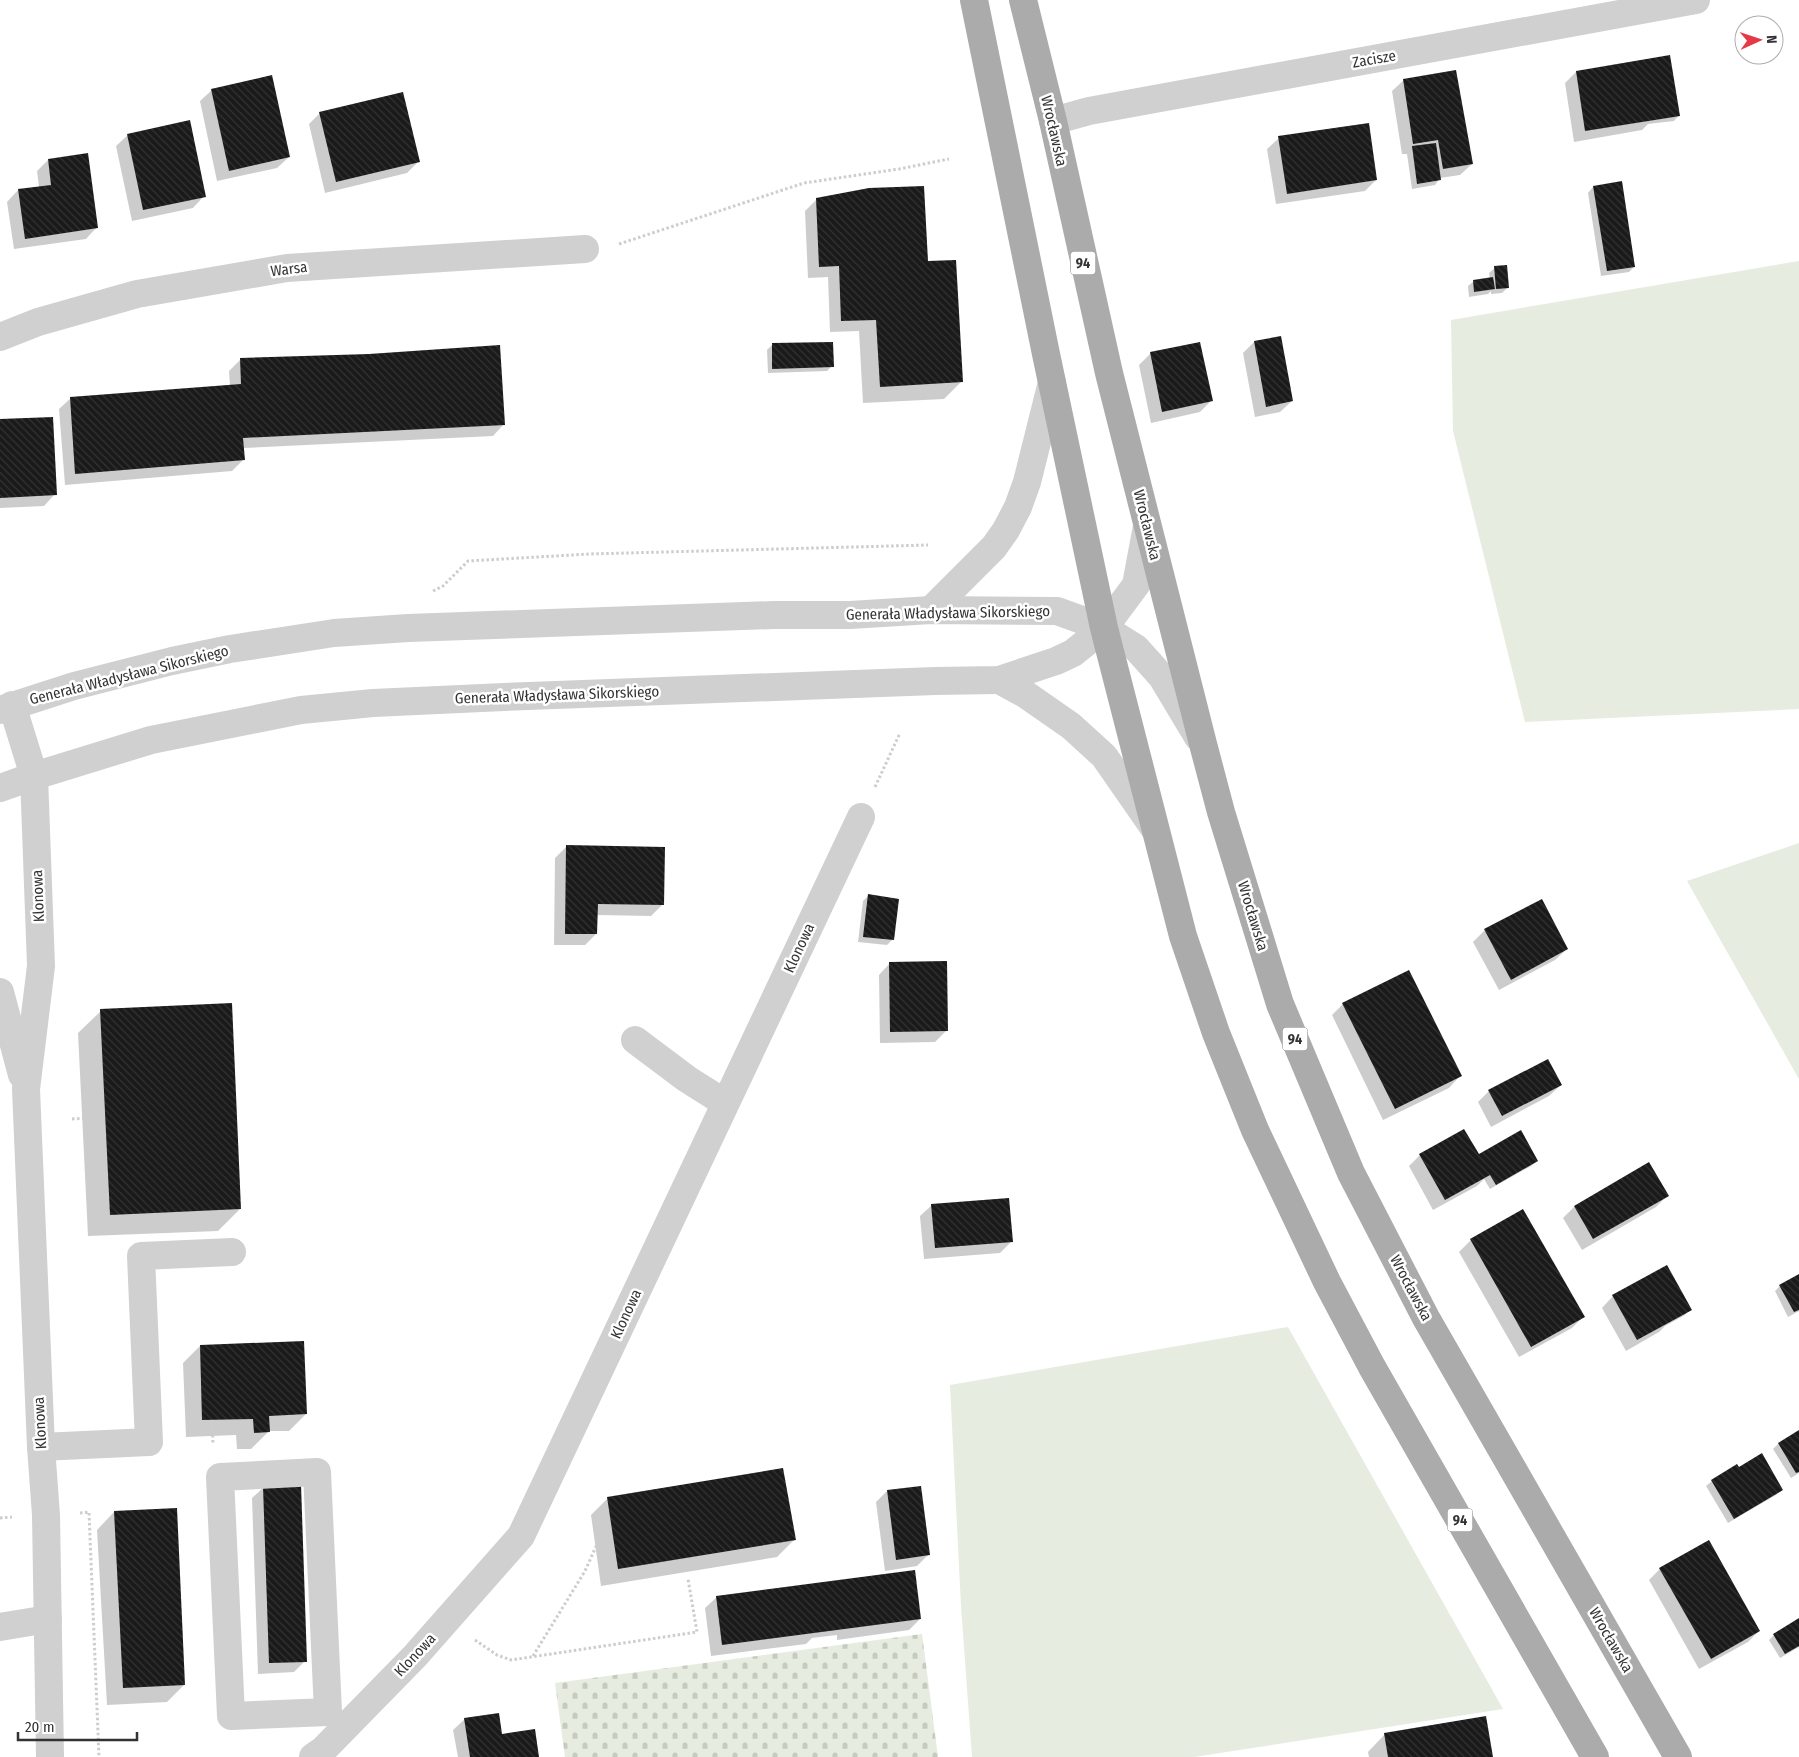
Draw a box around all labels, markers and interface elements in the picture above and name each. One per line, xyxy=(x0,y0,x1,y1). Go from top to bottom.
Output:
north arrow xyxy=(1734,15,1784,65)
text: N xyxy=(1763,35,1780,44)
street label: Zacisze xyxy=(1351,46,1397,72)
street label: Wrocławska xyxy=(1037,94,1071,168)
road number: 94 xyxy=(1070,252,1096,274)
street label: Warsa xyxy=(270,258,308,280)
street label: Wrocławska xyxy=(1130,488,1164,562)
street label: Generała Władysława Sikorskiego xyxy=(846,602,1050,624)
street label: Generała Władysława Sikorskiego xyxy=(28,642,230,708)
street label: Generała Władysława Sikorskiego xyxy=(455,682,660,708)
street label: Klonowa xyxy=(28,869,48,923)
street label: Wrocławska xyxy=(1234,879,1272,953)
street label: Klonowa xyxy=(780,920,818,976)
road number: 94 xyxy=(1282,1028,1308,1050)
street label: Wrocławska xyxy=(1386,1252,1436,1324)
street label: Klonowa xyxy=(607,1286,645,1342)
street label: Klonowa xyxy=(30,1396,50,1450)
road number: 94 xyxy=(1448,1508,1472,1532)
street label: Wrocławska xyxy=(1585,1604,1637,1676)
street label: Klonowa xyxy=(391,1630,439,1680)
scale bar xyxy=(18,1710,136,1742)
text: 20 m xyxy=(25,1718,55,1736)

